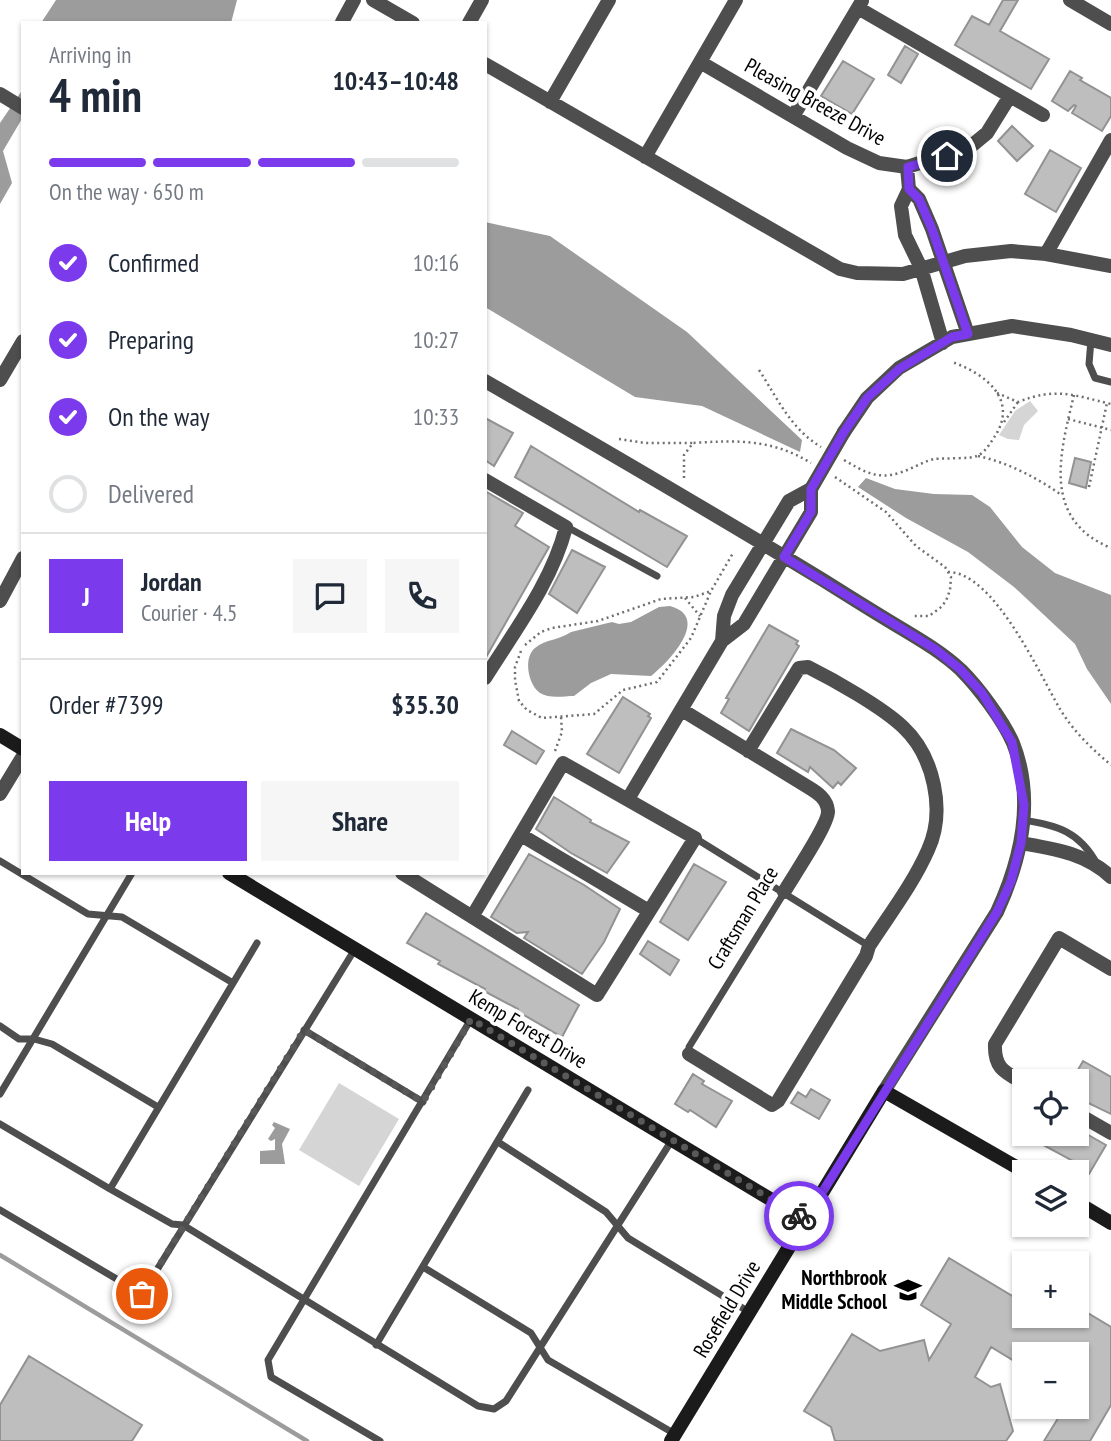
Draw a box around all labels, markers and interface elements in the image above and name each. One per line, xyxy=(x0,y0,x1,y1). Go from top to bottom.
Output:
text: Arriving in xyxy=(49,40,131,69)
street label: Pleasing Breeze Drive xyxy=(740,52,890,151)
text: 10:43–10:48 xyxy=(332,64,459,97)
text: 4 min xyxy=(49,65,142,125)
pin xyxy=(917,126,977,186)
icon: home xyxy=(928,137,966,175)
text: On the way · 650 m xyxy=(49,177,204,206)
icon: check xyxy=(49,244,87,282)
text: Confirmed xyxy=(108,246,199,279)
text: 10:16 xyxy=(413,248,459,277)
icon: check xyxy=(49,321,87,359)
text: Preparing xyxy=(108,323,194,356)
text: 10:27 xyxy=(413,325,459,354)
icon: check xyxy=(49,398,87,436)
text: On the way xyxy=(108,400,210,433)
text: 10:33 xyxy=(413,402,459,431)
text: Delivered xyxy=(108,477,194,510)
button: chat xyxy=(293,559,367,633)
button: phone xyxy=(385,559,459,633)
text: Jordan xyxy=(141,565,202,598)
text: J xyxy=(82,580,90,613)
text: Courier · 4.5 xyxy=(141,598,237,627)
text: Order #7399 xyxy=(49,688,164,721)
text: $35.30 xyxy=(391,688,459,721)
button: Help xyxy=(49,781,247,861)
button: Share xyxy=(261,781,459,861)
street label: Craftsman Place xyxy=(701,861,784,974)
street label: Kemp Forest Drive xyxy=(464,983,592,1074)
map controls xyxy=(1012,1069,1089,1419)
button: locate xyxy=(1012,1069,1089,1146)
button: layers xyxy=(1012,1160,1089,1237)
courier xyxy=(764,1181,834,1251)
icon: bike xyxy=(780,1197,818,1235)
button: + xyxy=(1012,1251,1089,1328)
street label: Rosefield Drive xyxy=(687,1255,766,1362)
pin xyxy=(112,1264,172,1324)
place label: Northbrook Middle School xyxy=(781,1264,888,1315)
icon: bag xyxy=(123,1275,161,1313)
school or university icon: Northbrook Middle School xyxy=(893,1275,923,1305)
button: − xyxy=(1012,1342,1089,1419)

